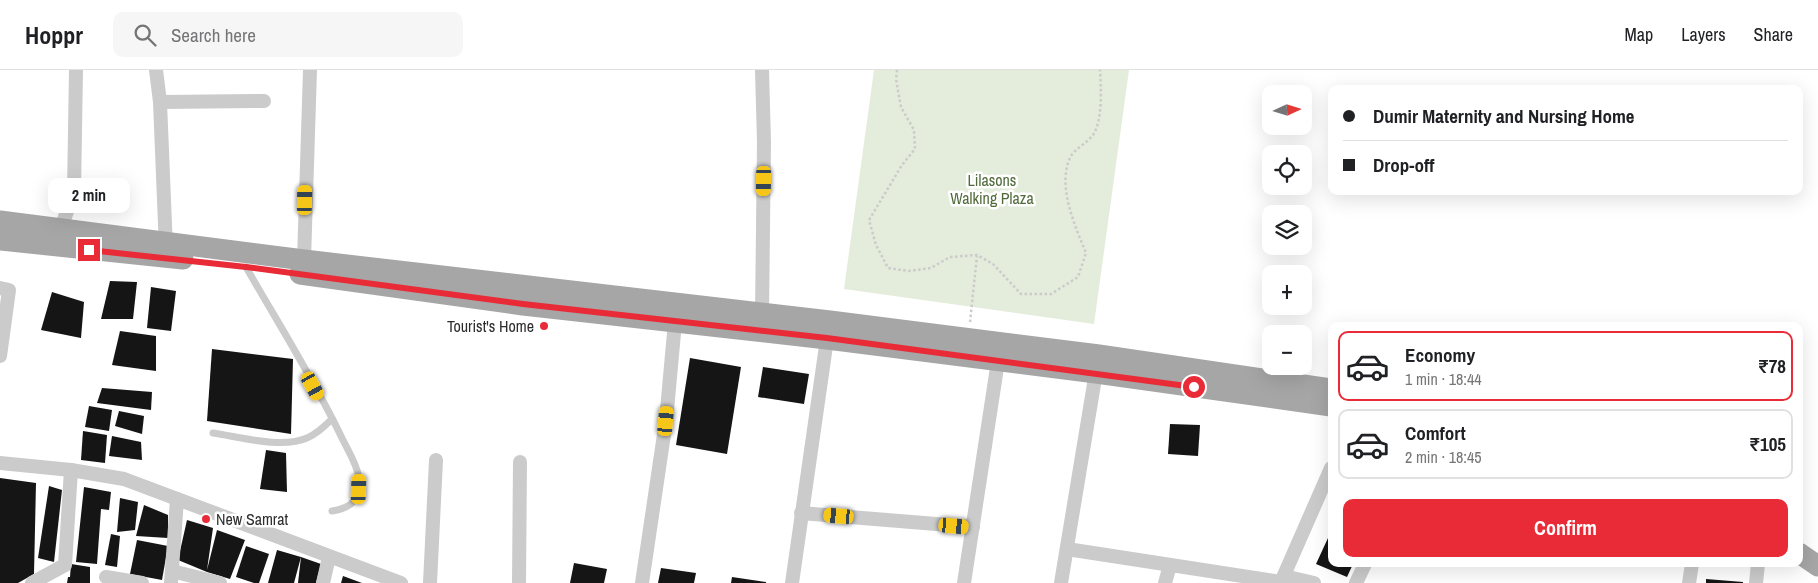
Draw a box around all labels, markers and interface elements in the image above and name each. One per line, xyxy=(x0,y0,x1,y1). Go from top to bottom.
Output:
search box xyxy=(113,12,463,57)
text: Hoppr xyxy=(25,19,83,51)
icon: search xyxy=(131,21,159,49)
text: Search here xyxy=(171,22,256,48)
text: Map xyxy=(1625,22,1653,47)
text: Layers xyxy=(1681,22,1726,47)
text: Share xyxy=(1754,22,1793,47)
north arrow xyxy=(1262,85,1312,135)
map controls xyxy=(1262,85,1312,375)
text: Dumir Maternity and Nursing Home xyxy=(1373,103,1634,129)
button: locate xyxy=(1262,145,1312,195)
text: Drop-off xyxy=(1373,152,1434,178)
car xyxy=(756,166,771,196)
park label: Lilasons Walking Plaza xyxy=(950,169,1034,209)
callout: 2 min xyxy=(48,178,130,212)
text: 2 min xyxy=(72,184,106,206)
car xyxy=(297,185,312,215)
button: layers xyxy=(1262,205,1312,255)
route end xyxy=(78,239,100,261)
button: + xyxy=(1262,265,1312,315)
place label: Tourist's Home xyxy=(447,315,534,337)
marker: Tourist's Home xyxy=(538,320,550,332)
button: − xyxy=(1262,325,1312,375)
text: Economy xyxy=(1405,342,1475,368)
icon: car xyxy=(1345,344,1390,389)
text: ₹78 xyxy=(1758,353,1786,379)
text: 1 min · 18:44 xyxy=(1405,368,1482,390)
car xyxy=(299,369,326,403)
route start xyxy=(1183,376,1205,398)
car xyxy=(657,405,674,437)
text: Comfort xyxy=(1405,420,1466,446)
icon: car xyxy=(1345,422,1390,467)
text: ₹105 xyxy=(1749,431,1786,457)
text: 2 min · 18:45 xyxy=(1405,446,1482,468)
car xyxy=(350,474,367,504)
button: Confirm xyxy=(1343,499,1788,557)
car xyxy=(823,507,854,525)
place label: New Samrat xyxy=(216,508,289,530)
marker: New Samrat xyxy=(200,513,212,525)
car xyxy=(938,517,969,535)

